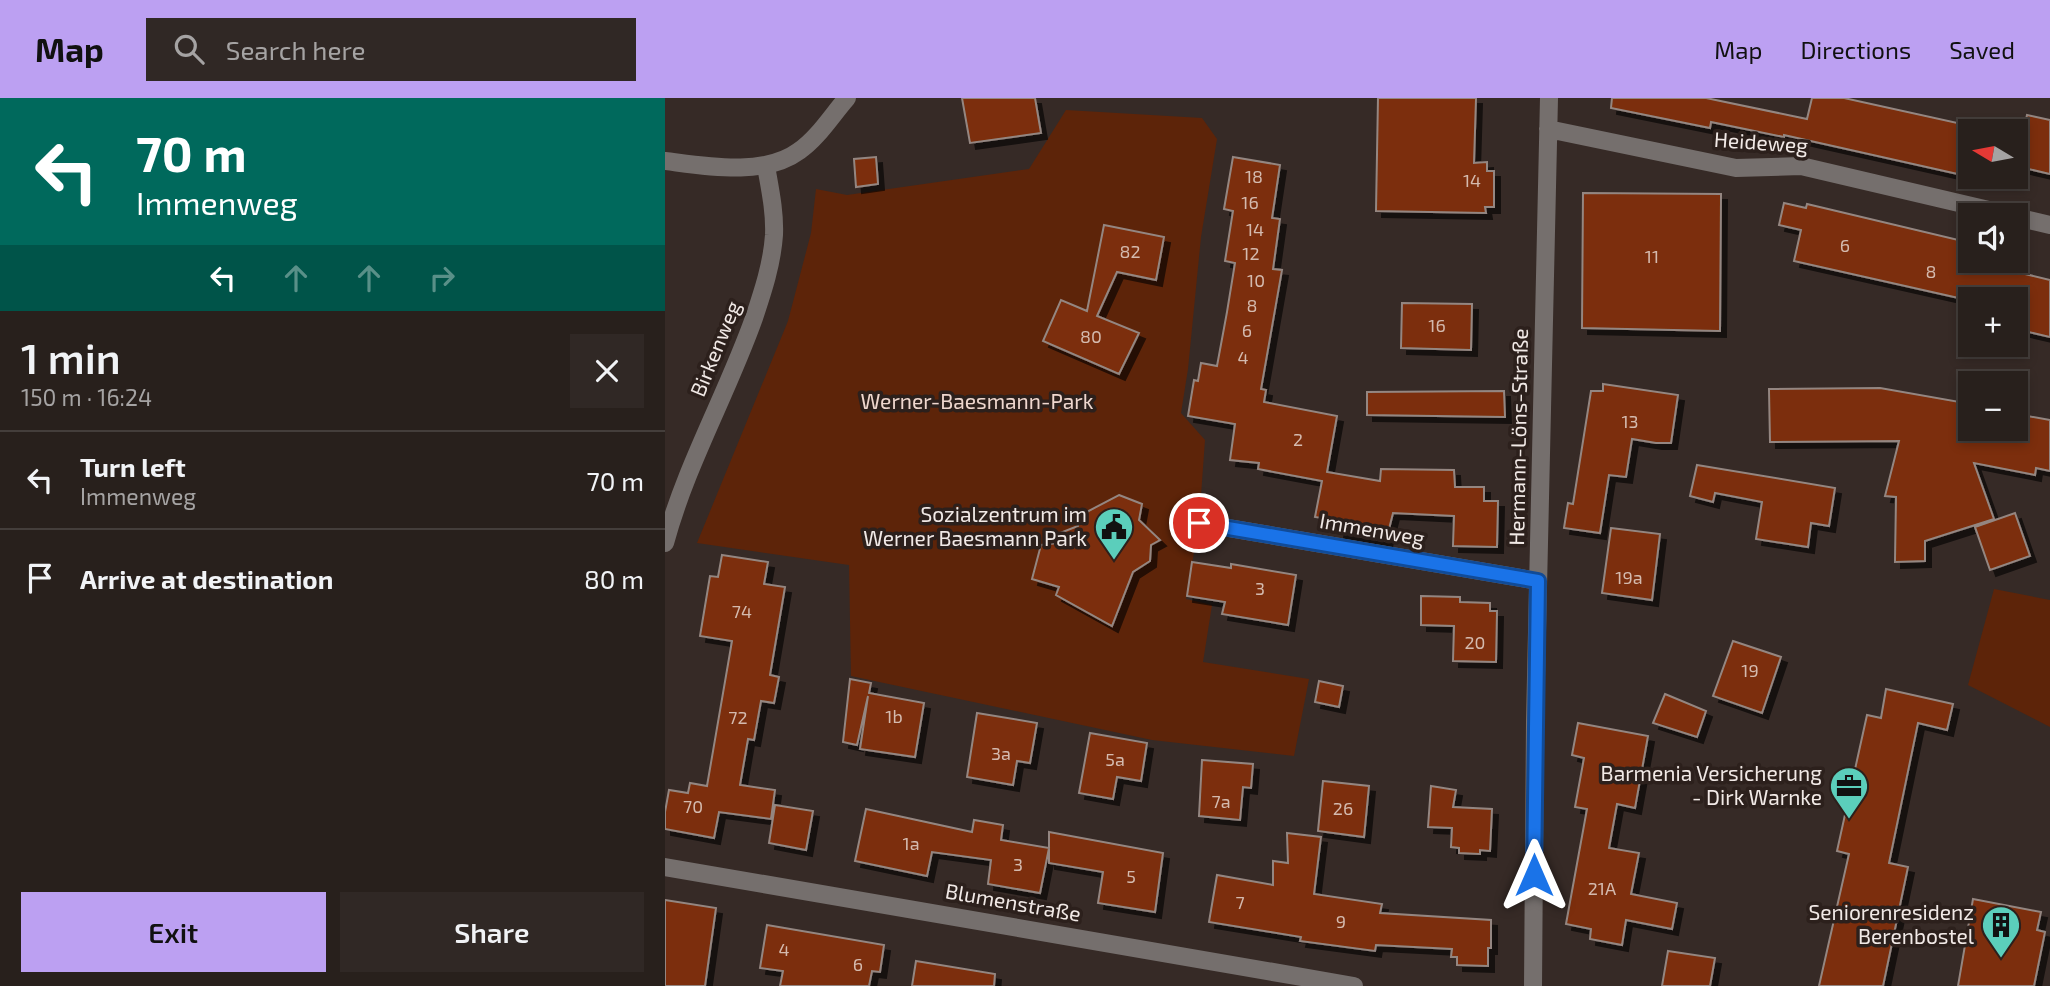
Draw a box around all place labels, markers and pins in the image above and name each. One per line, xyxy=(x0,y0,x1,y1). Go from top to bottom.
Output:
pin xyxy=(1169,493,1229,553)
place label: Sozialzentrum im Werner Baesmann Park xyxy=(863,501,1087,550)
public building icon: Sozialzentrum im Werner Baesmann Park xyxy=(1093,506,1135,561)
place label: Barmenia Versicherung - Dirk Warnke xyxy=(1601,760,1822,809)
office icon: Barmenia Versicherung - Dirk Warnke xyxy=(1828,765,1870,820)
place label: Seniorenresidenz Berenbostel xyxy=(1808,899,1975,948)
building icon: Seniorenresidenz Berenbostel xyxy=(1980,904,2022,959)

